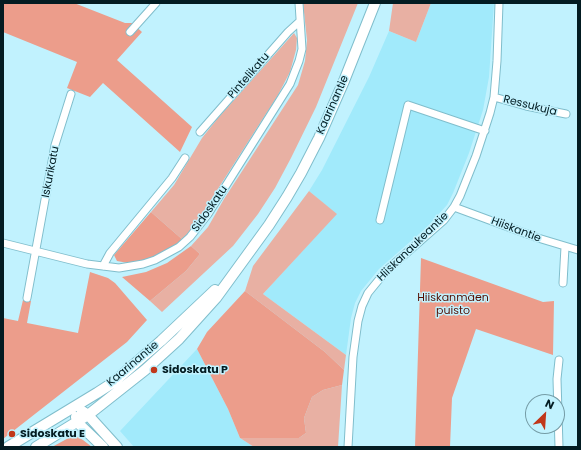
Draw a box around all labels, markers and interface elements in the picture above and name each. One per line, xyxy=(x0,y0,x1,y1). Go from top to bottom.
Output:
street label: Pintelikatu xyxy=(225,50,273,102)
street label: Kaarinantie xyxy=(314,73,352,137)
street label: Ressukuja xyxy=(502,93,558,119)
street label: Iskurikatu xyxy=(40,145,62,199)
street label: Sidoskatu xyxy=(189,183,231,235)
street label: Hiiskanaukeantie xyxy=(375,210,451,284)
street label: Hiiskantie xyxy=(489,214,543,246)
park label: Hiiskanmäen puisto xyxy=(417,291,489,317)
street label: Kaarinantie xyxy=(105,339,161,389)
place label: Sidoskatu P xyxy=(162,363,228,377)
marker: Sidoskatu P xyxy=(149,365,159,375)
north arrow xyxy=(525,394,565,434)
text: N xyxy=(543,395,557,413)
place label: Sidoskatu E xyxy=(20,427,85,441)
marker: Sidoskatu E xyxy=(7,429,17,439)

